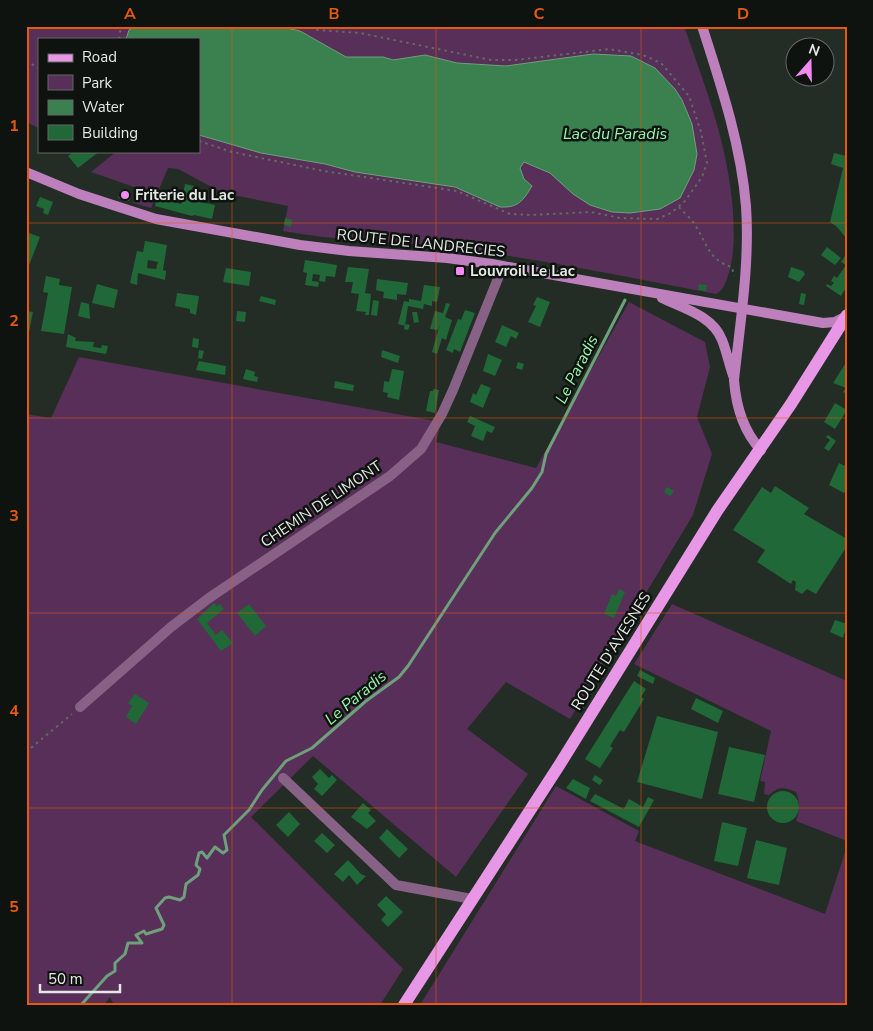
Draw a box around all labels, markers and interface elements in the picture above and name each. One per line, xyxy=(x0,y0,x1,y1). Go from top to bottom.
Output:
text: A xyxy=(124,3,136,25)
text: B xyxy=(328,3,340,25)
text: C xyxy=(534,3,545,25)
text: D xyxy=(737,3,749,25)
legend xyxy=(38,38,200,152)
north arrow xyxy=(786,38,836,88)
text: N xyxy=(806,40,822,61)
text: Road xyxy=(82,47,117,67)
text: Park xyxy=(82,73,112,93)
text: Water xyxy=(82,97,125,117)
text: 1 xyxy=(9,115,19,137)
text: Building xyxy=(82,123,138,143)
water label: Lac du Paradis xyxy=(563,123,667,145)
place label: Friterie du Lac xyxy=(135,185,234,205)
marker: Friterie du Lac xyxy=(119,189,131,201)
street label: ROUTE DE LANDRECIES xyxy=(336,224,506,262)
place label: Louvroil Le Lac xyxy=(470,261,575,281)
marker: Louvroil Le Lac xyxy=(454,265,466,277)
text: 2 xyxy=(9,310,19,332)
water label: Le Paradis xyxy=(550,331,604,408)
street label: CHEMIN DE LIMONT xyxy=(257,456,385,552)
text: 3 xyxy=(9,505,19,527)
street label: ROUTE D'AVESNES xyxy=(567,588,655,714)
water label: Le Paradis xyxy=(320,665,391,730)
text: 4 xyxy=(9,700,19,722)
text: 5 xyxy=(9,896,19,918)
scale bar xyxy=(40,961,120,993)
text: 50 m xyxy=(48,969,83,989)

